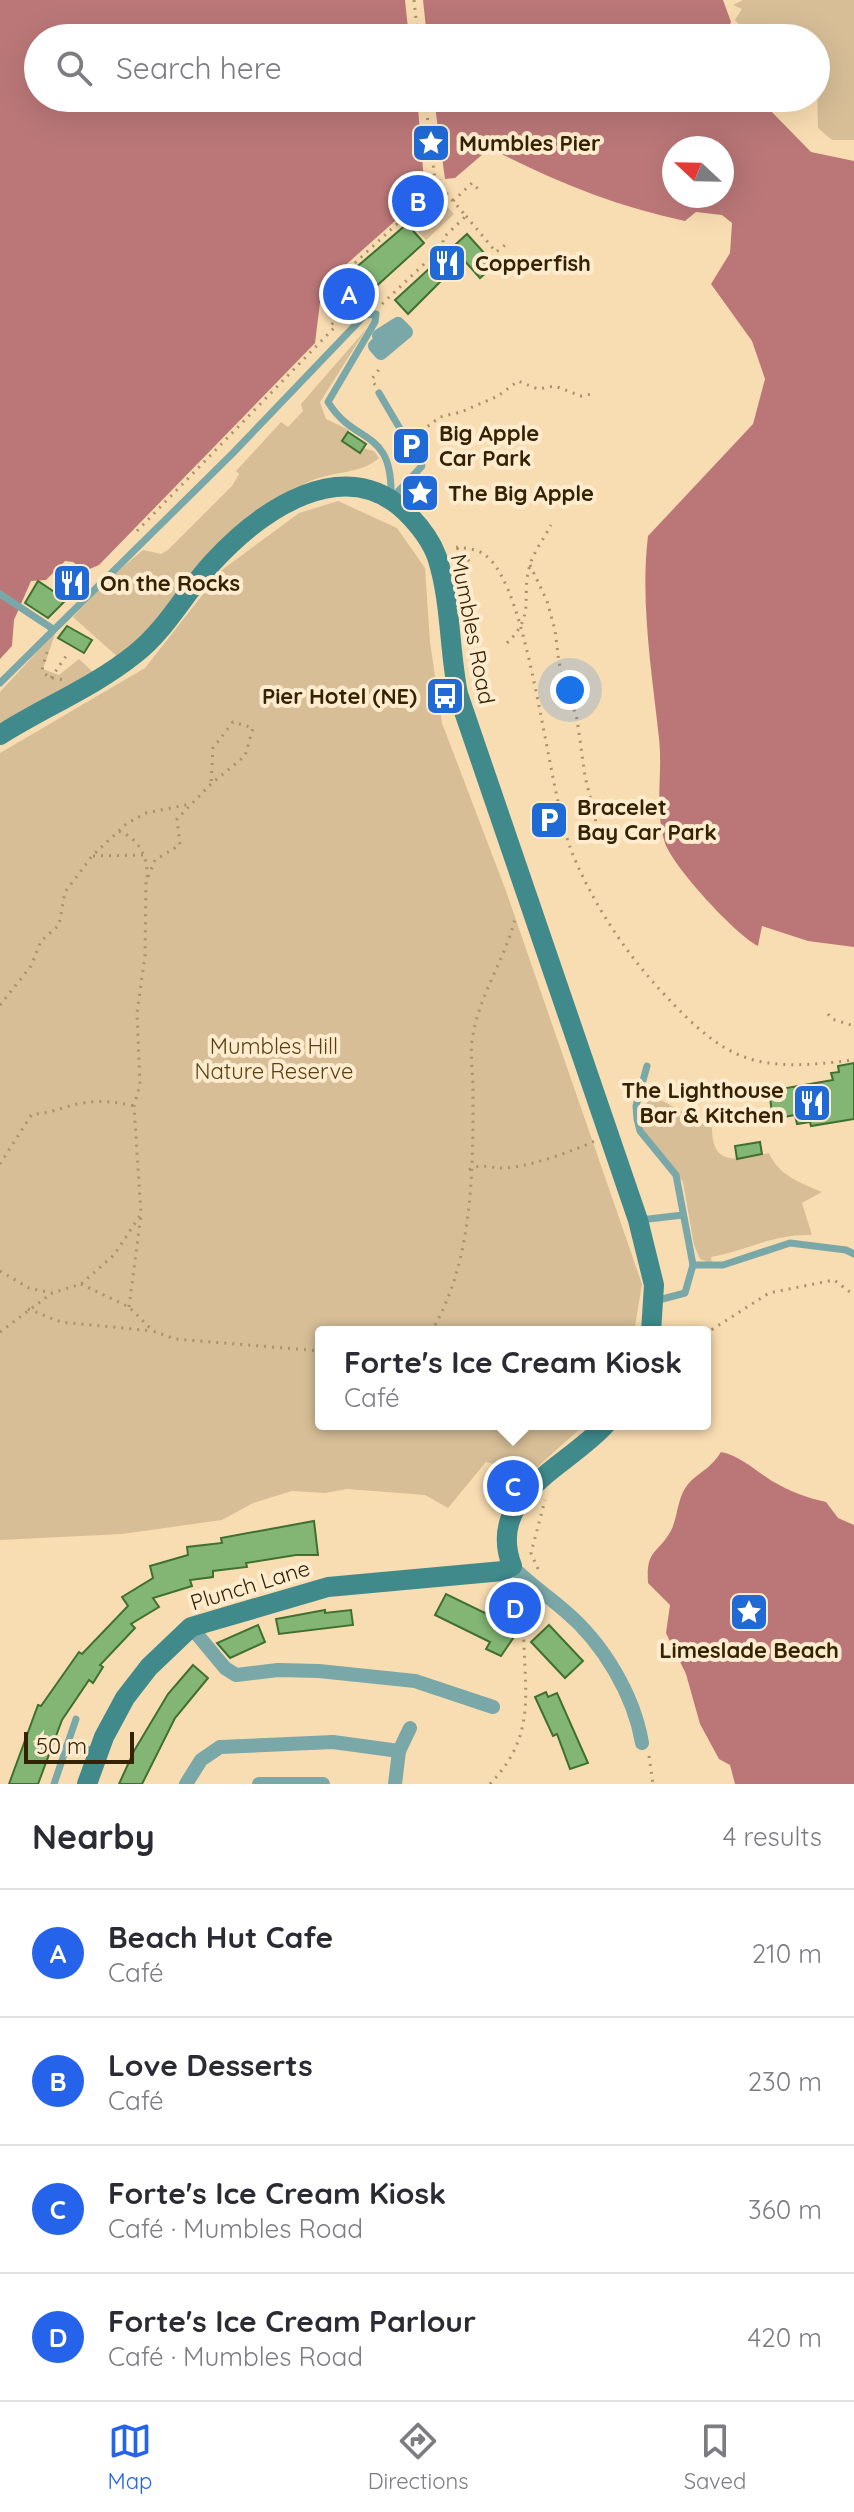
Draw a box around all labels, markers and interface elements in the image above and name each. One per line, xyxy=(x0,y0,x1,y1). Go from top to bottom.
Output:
search box xyxy=(24,24,830,112)
icon: search xyxy=(52,46,96,90)
text: Search here xyxy=(116,49,282,87)
place icon: Mumbles Pier xyxy=(410,122,452,164)
place label: Mumbles Pier xyxy=(459,129,601,157)
north arrow xyxy=(662,136,734,208)
pin: B xyxy=(392,171,444,231)
restaurant icon: Copperfish xyxy=(426,242,468,284)
place label: Copperfish xyxy=(475,249,591,277)
pin: A xyxy=(323,264,375,324)
place label: Big Apple Car Park xyxy=(439,419,539,472)
parking icon: Big Apple Car Park xyxy=(390,425,432,467)
place icon: The Big Apple xyxy=(399,472,441,514)
place label: The Big Apple xyxy=(448,479,594,507)
street label: Mumbles Road xyxy=(445,552,501,706)
restaurant icon: On the Rocks xyxy=(51,562,93,604)
place label: On the Rocks xyxy=(100,569,240,597)
your location xyxy=(550,670,590,710)
bus stop icon: Pier Hotel (NE) xyxy=(424,675,466,717)
place label: Pier Hotel (NE) xyxy=(262,682,417,710)
place label: Bracelet Bay Car Park xyxy=(577,793,717,846)
parking icon: Bracelet Bay Car Park xyxy=(528,799,570,841)
park label: Mumbles Hill Nature Reserve xyxy=(194,1032,354,1085)
place label: The Lighthouse Bar & Kitchen xyxy=(622,1076,784,1129)
restaurant icon: The Lighthouse Bar & Kitchen xyxy=(791,1082,833,1124)
popup xyxy=(315,1326,711,1430)
text: Forte's Ice Cream Kiosk xyxy=(344,1343,682,1381)
text: Café xyxy=(344,1381,400,1414)
pin: C xyxy=(487,1456,539,1516)
street label: Plunch Lane xyxy=(187,1554,313,1616)
pin: D xyxy=(489,1578,541,1638)
place icon: Limeslade Beach xyxy=(728,1591,770,1633)
place label: Limeslade Beach xyxy=(659,1636,839,1664)
scale bar xyxy=(24,1728,134,1764)
text: 50 m xyxy=(36,1732,87,1760)
text: Nearby xyxy=(32,1815,155,1858)
text: 4 results xyxy=(723,1820,822,1853)
text: Beach Hut Cafe xyxy=(108,1918,333,1956)
text: A xyxy=(50,1937,66,1970)
text: 210 m xyxy=(752,1937,822,1970)
text: Café xyxy=(108,1956,164,1989)
text: Love Desserts xyxy=(108,2046,313,2084)
text: B xyxy=(49,2065,67,2098)
text: 230 m xyxy=(748,2065,822,2098)
text: Café xyxy=(108,2084,164,2117)
text: Forte's Ice Cream Kiosk xyxy=(108,2174,446,2212)
text: C xyxy=(50,2193,66,2226)
text: 360 m xyxy=(748,2193,822,2226)
text: Café · Mumbles Road xyxy=(108,2212,363,2245)
text: Forte's Ice Cream Parlour xyxy=(108,2302,476,2340)
text: D xyxy=(49,2321,67,2354)
text: 420 m xyxy=(748,2321,822,2354)
text: Café · Mumbles Road xyxy=(108,2340,363,2373)
tab: Map xyxy=(108,2419,152,2495)
tab: Directions xyxy=(368,2419,468,2495)
tab: Saved xyxy=(684,2419,746,2495)

